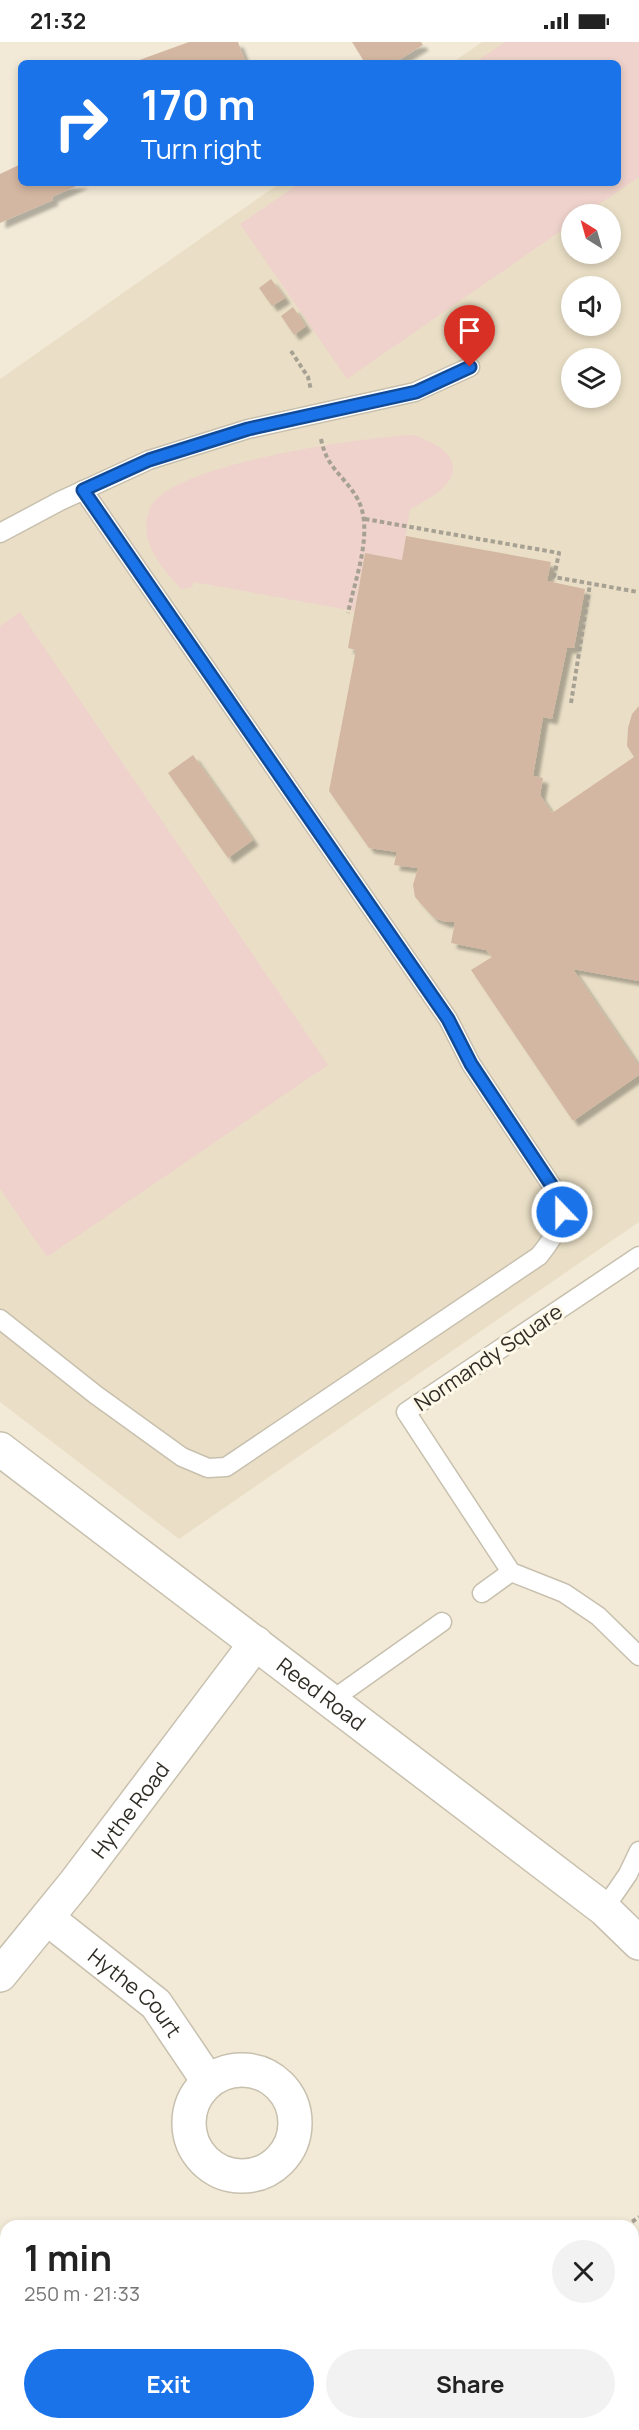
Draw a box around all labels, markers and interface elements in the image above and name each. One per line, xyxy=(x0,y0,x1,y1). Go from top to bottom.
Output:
text: 21:32 xyxy=(30,6,86,36)
text: 170 m xyxy=(141,75,256,133)
icon: right xyxy=(42,84,120,162)
text: Turn right xyxy=(141,130,262,167)
north arrow xyxy=(561,204,621,264)
map controls xyxy=(561,204,621,408)
button: sound xyxy=(561,276,621,336)
pin xyxy=(444,305,495,367)
icon: arrive xyxy=(453,314,486,347)
button: layers xyxy=(561,348,621,408)
position arrow xyxy=(530,1180,594,1244)
street label: Normandy Square xyxy=(408,1297,568,1417)
street label: Reed Road xyxy=(271,1651,371,1737)
street label: Hythe Road xyxy=(85,1756,175,1864)
street label: Hythe Court xyxy=(82,1942,188,2042)
text: 1 min xyxy=(24,2233,112,2282)
button: close xyxy=(552,2240,615,2303)
text: 250 m · 21:33 xyxy=(24,2280,140,2307)
button: Exit xyxy=(24,2349,314,2418)
button: Share xyxy=(326,2349,615,2418)

